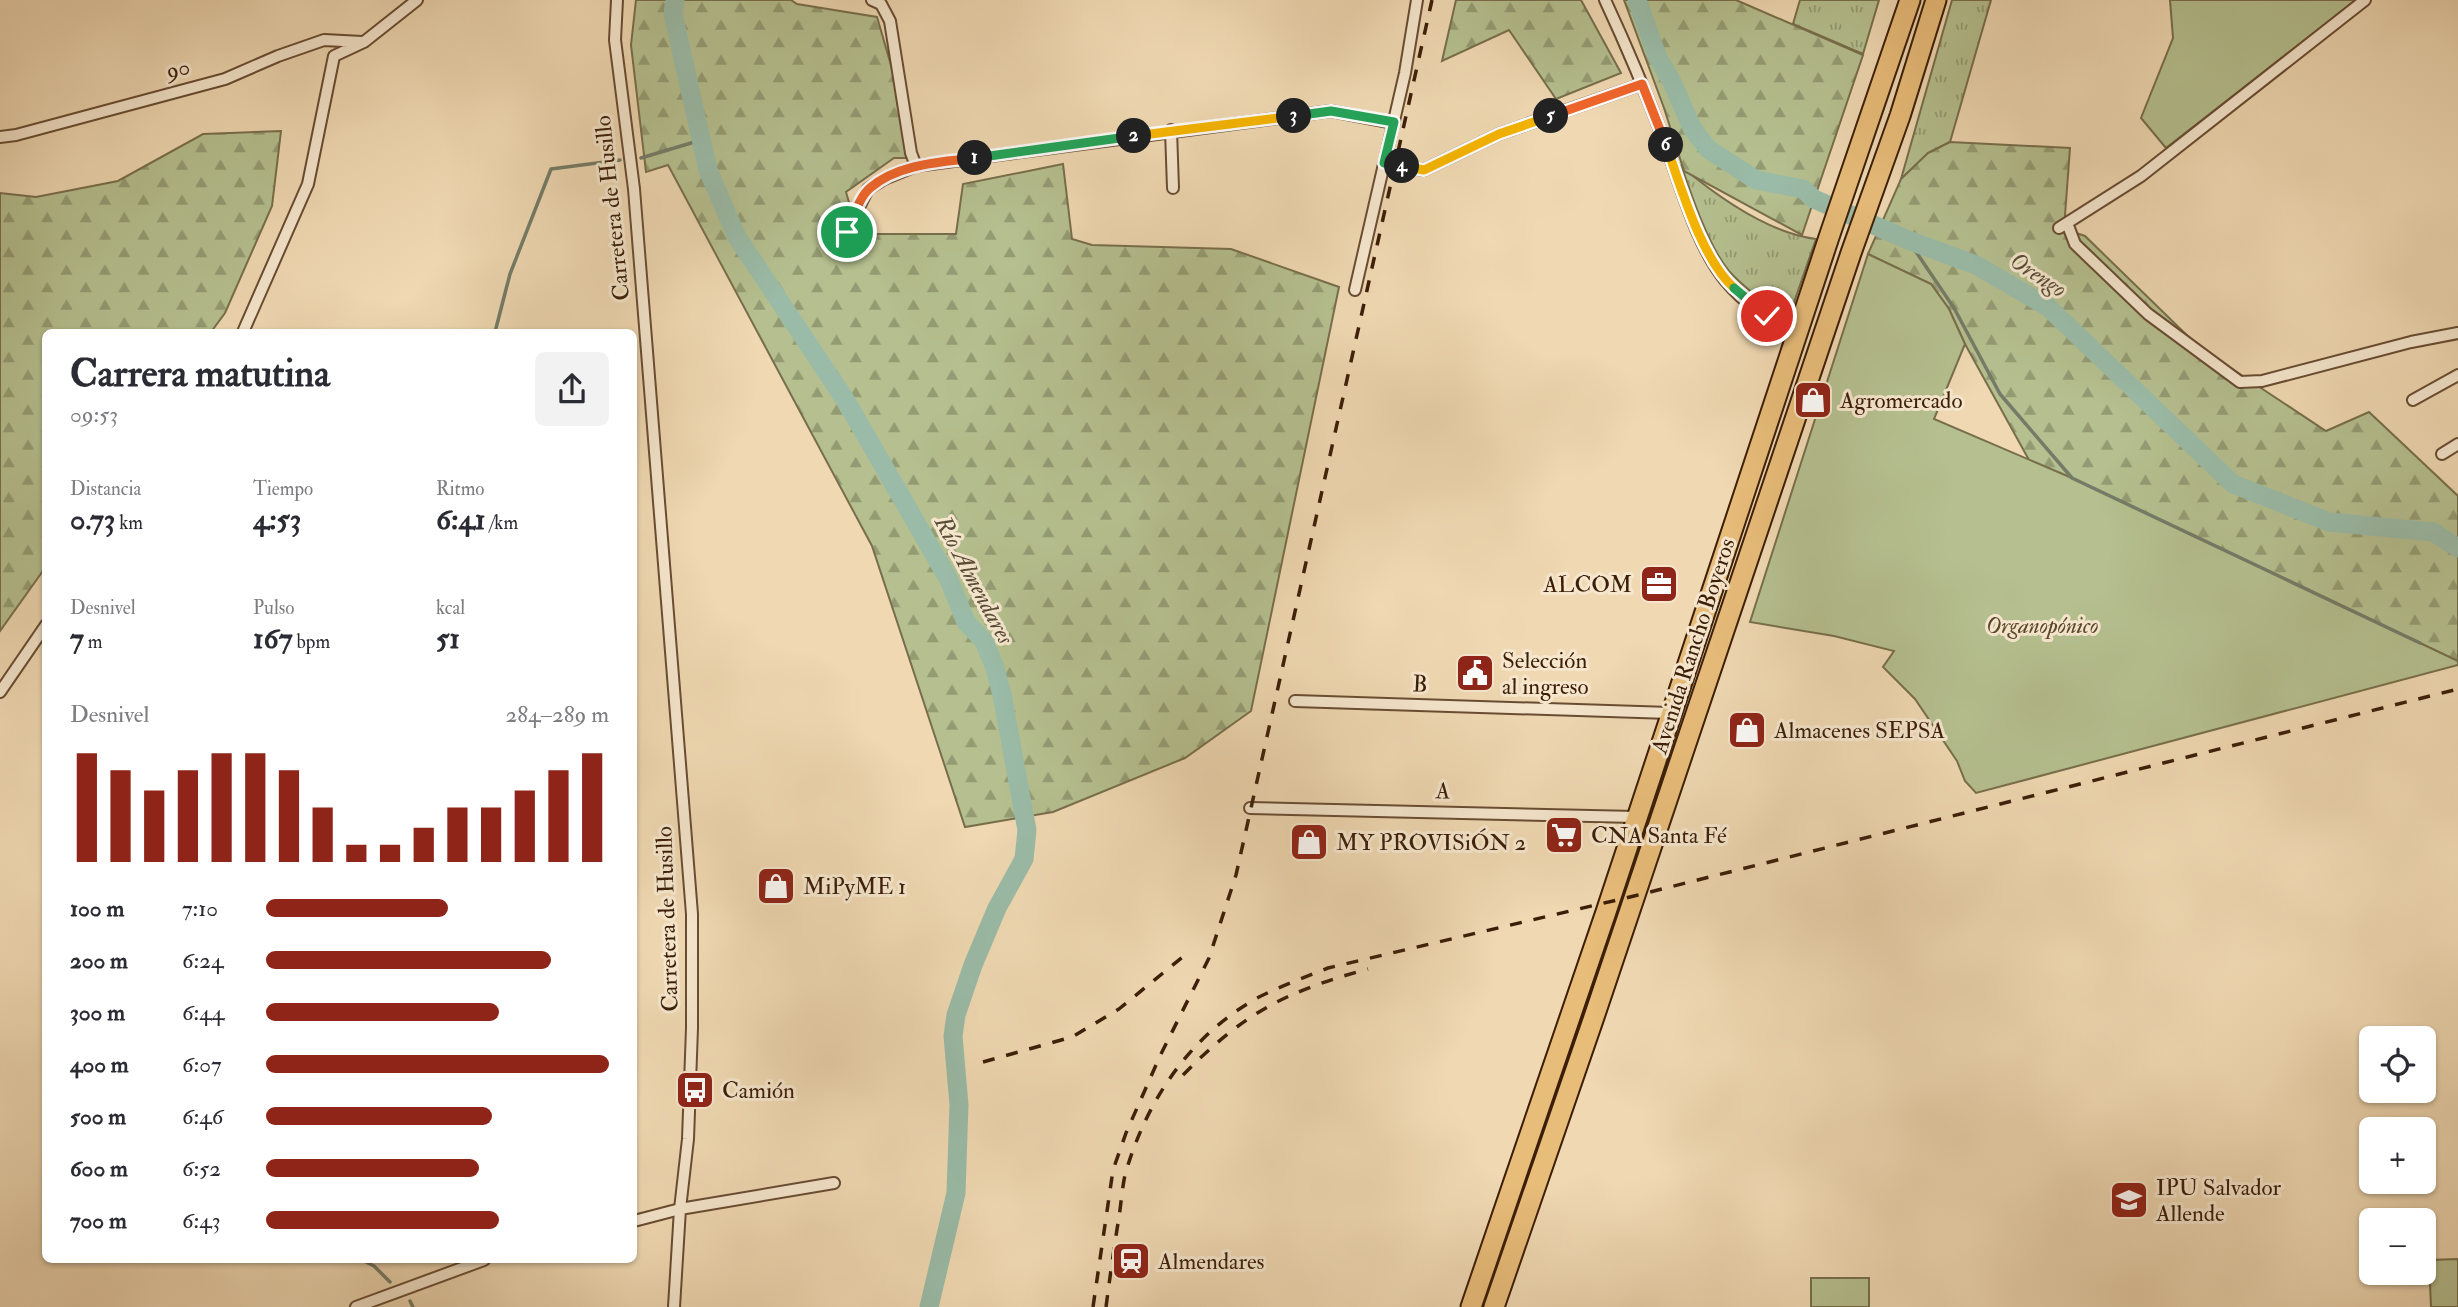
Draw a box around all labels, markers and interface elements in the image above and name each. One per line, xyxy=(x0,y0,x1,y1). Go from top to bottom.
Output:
street label: 90 xyxy=(161,52,193,86)
pin: 3 xyxy=(1276,99,1312,134)
pin: 5 xyxy=(1534,99,1568,134)
text: 3 xyxy=(1290,103,1297,127)
text: 5 xyxy=(1546,103,1555,127)
street label: Carretera de Husillo xyxy=(588,114,636,302)
pin: 2 xyxy=(1116,118,1152,154)
text: 2 xyxy=(1129,123,1138,147)
pin: 6 xyxy=(1648,128,1684,162)
text: 6 xyxy=(1661,132,1670,156)
pin: 1 xyxy=(958,140,992,176)
text: 1 xyxy=(971,145,978,169)
pin: 4 xyxy=(1384,148,1420,184)
text: 4 xyxy=(1396,153,1407,177)
pin xyxy=(817,202,877,262)
icon: arrive xyxy=(828,213,866,251)
water label: Orengo xyxy=(2004,245,2072,305)
pin xyxy=(1737,286,1797,346)
icon: check xyxy=(1748,297,1786,335)
text: Carrera matutina xyxy=(70,350,330,398)
button: share xyxy=(535,352,609,426)
shop icon: Agromercado xyxy=(1792,379,1834,421)
place label: Agromercado xyxy=(1839,386,1962,415)
text: 09:53 xyxy=(70,400,118,429)
text: Distancia xyxy=(70,477,141,501)
text: Tiempo xyxy=(253,477,313,501)
text: Ritmo xyxy=(436,477,485,501)
text: 0.73 xyxy=(70,501,115,538)
text: 4:53 xyxy=(253,501,301,538)
text: 6:41 xyxy=(436,501,485,538)
water label: Río Almendares xyxy=(927,510,1021,650)
text: km xyxy=(115,511,143,535)
text: /km xyxy=(485,511,518,535)
street label: Avenida Rancho Boyeros xyxy=(1644,534,1742,758)
office icon: ALCOM xyxy=(1638,563,1680,605)
place label: ALCOM xyxy=(1542,570,1632,599)
text: Desnivel xyxy=(70,596,136,620)
text: Pulso xyxy=(253,596,294,620)
text: kcal xyxy=(436,596,465,620)
park label: Organopónico xyxy=(1986,611,2098,640)
text: 7 xyxy=(70,620,84,657)
text: 167 xyxy=(253,620,292,657)
text: 51 xyxy=(436,620,460,657)
text: m xyxy=(84,630,103,654)
text: bpm xyxy=(292,630,330,654)
place label: Selección al ingreso xyxy=(1502,646,1589,701)
public building icon: Selección al ingreso xyxy=(1454,652,1496,694)
street label: B xyxy=(1412,669,1428,699)
text: Desnivel xyxy=(70,700,149,729)
text: 284–289 m xyxy=(506,700,609,729)
shop icon: Almacenes SEPSA xyxy=(1726,709,1768,751)
place label: Almacenes SEPSA xyxy=(1773,716,1945,745)
street label: A xyxy=(1434,776,1451,806)
supermarket icon: CNA Santa Fé xyxy=(1543,814,1585,856)
shop icon: MY PROVISiÓN 2 xyxy=(1288,821,1330,863)
place label: CNA Santa Fé xyxy=(1591,821,1727,850)
street label: Carretera de Husillo xyxy=(649,826,685,1012)
place label: MY PROVISiÓN 2 xyxy=(1336,828,1526,857)
shop icon: MiPyME 1 xyxy=(755,865,797,907)
place label: MiPyME 1 xyxy=(803,872,906,901)
text: 100 m xyxy=(70,894,124,923)
text: 7:10 xyxy=(182,894,218,923)
text: 200 m xyxy=(70,946,128,975)
text: 6:24 xyxy=(182,946,223,975)
text: 300 m xyxy=(70,998,125,1027)
text: 6:44 xyxy=(182,998,224,1027)
map controls xyxy=(2359,1026,2436,1285)
button: locate xyxy=(2359,1026,2436,1103)
text: 400 m xyxy=(70,1050,129,1079)
text: 6:07 xyxy=(182,1050,222,1079)
bus stop icon: Camión xyxy=(674,1069,716,1111)
place label: Camión xyxy=(722,1076,795,1105)
text: 500 m xyxy=(70,1102,126,1131)
text: 6:46 xyxy=(182,1102,223,1131)
button: + xyxy=(2359,1117,2436,1194)
text: 600 m xyxy=(70,1154,128,1183)
text: 6:52 xyxy=(182,1154,221,1183)
place label: IPU Salvador Allende xyxy=(2155,1173,2282,1228)
school or university icon: IPU Salvador Allende xyxy=(2108,1179,2150,1221)
text: 700 m xyxy=(70,1206,127,1235)
text: 6:43 xyxy=(182,1206,221,1235)
button: − xyxy=(2359,1208,2436,1285)
station icon: Almendares xyxy=(1110,1240,1152,1282)
place label: Almendares xyxy=(1157,1247,1265,1276)

